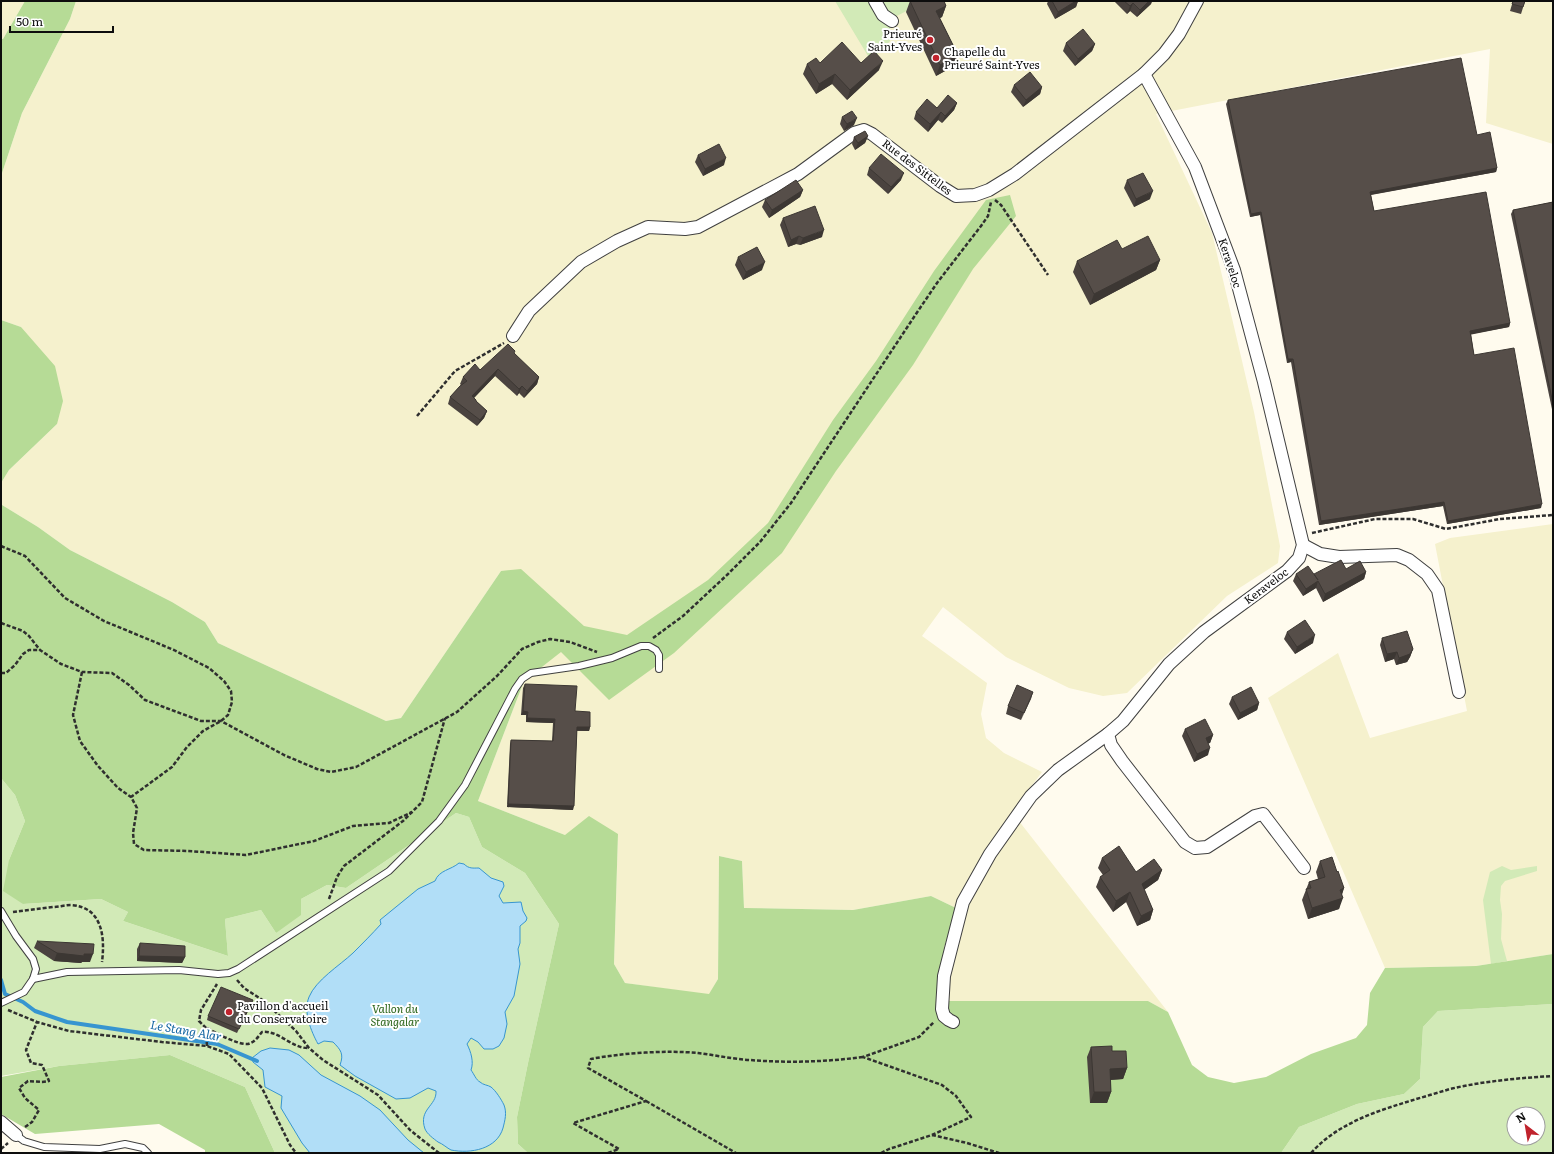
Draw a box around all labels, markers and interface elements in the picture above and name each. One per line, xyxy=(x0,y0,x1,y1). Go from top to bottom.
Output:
scale bar xyxy=(10,8,113,34)
text: 50 m xyxy=(16,12,43,30)
place label: Prieuré Saint-Yves xyxy=(868,25,922,54)
marker: Prieuré Saint-Yves xyxy=(925,35,935,45)
place label: Chapelle du Prieuré Saint-Yves xyxy=(944,43,1039,72)
marker: Chapelle du Prieuré Saint-Yves xyxy=(931,53,941,63)
street label: Rue des Sittelles xyxy=(879,135,956,198)
street label: Keraveloc xyxy=(1215,236,1247,290)
street label: Keraveloc xyxy=(1240,563,1291,607)
place label: Pavillon d'accueil du Conservatoire xyxy=(237,997,329,1026)
park label: Vallon du Stangalar xyxy=(371,1000,419,1029)
marker: Pavillon d'accueil du Conservatoire xyxy=(224,1007,234,1017)
water label: Le Stang Alar xyxy=(149,1015,224,1045)
north arrow xyxy=(1506,1106,1546,1146)
text: N xyxy=(1512,1107,1528,1126)

